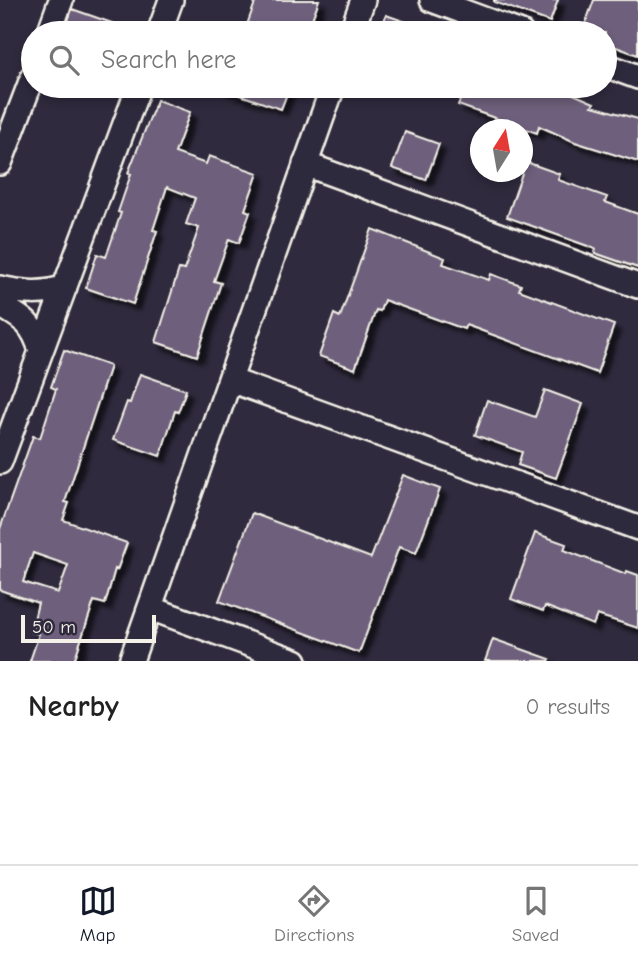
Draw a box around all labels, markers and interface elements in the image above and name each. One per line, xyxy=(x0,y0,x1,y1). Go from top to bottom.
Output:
search box xyxy=(21,21,617,98)
icon: search xyxy=(45,41,83,79)
text: Search here xyxy=(101,45,236,75)
north arrow xyxy=(470,119,533,182)
scale bar xyxy=(21,612,156,644)
text: 50 m xyxy=(32,616,76,638)
text: Nearby xyxy=(28,689,119,724)
text: 0 results xyxy=(526,693,610,720)
tab: Map xyxy=(79,882,117,946)
tab: Directions xyxy=(274,882,354,946)
tab: Saved xyxy=(512,882,559,946)

